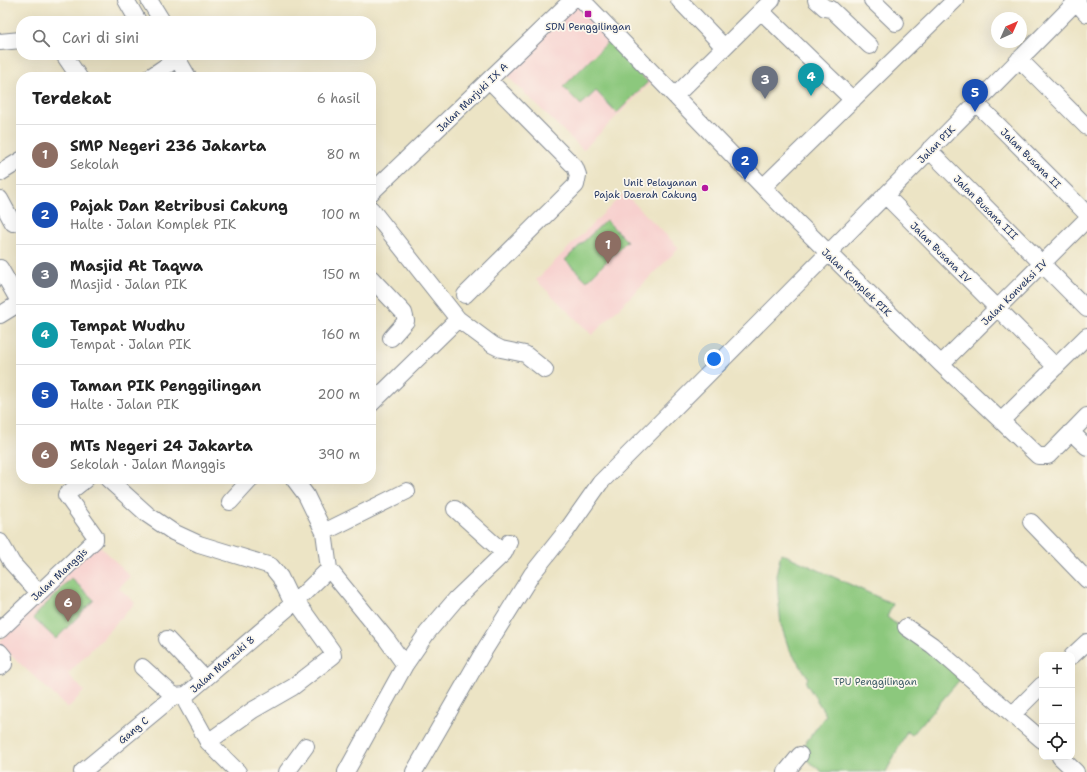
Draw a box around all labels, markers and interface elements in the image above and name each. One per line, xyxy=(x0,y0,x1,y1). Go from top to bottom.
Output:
marker: SDN Penggilingan xyxy=(583,9,593,19)
north arrow xyxy=(991,12,1027,48)
search box xyxy=(16,16,376,60)
place label: SDN Penggilingan xyxy=(545,20,631,33)
icon: search xyxy=(30,27,52,49)
text: Cari di sini xyxy=(62,28,139,48)
street label: Jalan Marjuki IX A xyxy=(434,60,511,135)
pin: 4 xyxy=(798,63,824,96)
pin: 3 xyxy=(752,66,778,99)
pin: 5 xyxy=(962,79,988,112)
text: Terdekat xyxy=(32,87,112,109)
text: 6 hasil xyxy=(317,90,360,107)
street label: Jalan PIK xyxy=(915,122,958,166)
street label: Jalan Busana II xyxy=(998,125,1064,192)
text: SMP Negeri 236 Jakarta xyxy=(70,136,266,156)
text: 1 xyxy=(42,146,48,163)
text: 80 m xyxy=(326,146,360,163)
pin: 2 xyxy=(732,147,758,180)
text: Sekolah xyxy=(70,156,119,173)
street label: Jalan Busana III xyxy=(951,172,1021,243)
place label: Unit Pelayanan Pajak Daerah Cakung xyxy=(594,176,697,201)
marker: Unit Pelayanan Pajak Daerah Cakung xyxy=(700,183,710,193)
text: Pajak Dan Retribusi Cakung xyxy=(70,196,288,216)
text: 2 xyxy=(40,206,50,223)
text: 100 m xyxy=(321,206,360,223)
text: Halte · Jalan Komplek PIK xyxy=(70,216,236,233)
street label: Jalan Busana IV xyxy=(907,219,974,286)
pin: 1 xyxy=(595,231,621,264)
street label: Jalan Komplek PIK xyxy=(819,246,895,319)
text: Masjid At Taqwa xyxy=(70,256,203,276)
street label: Jalan Konveksi IV xyxy=(979,256,1050,328)
text: 3 xyxy=(40,266,50,283)
text: 150 m xyxy=(322,266,360,283)
text: Masjid · Jalan PIK xyxy=(70,276,187,293)
text: Tempat Wudhu xyxy=(70,316,185,336)
text: 4 xyxy=(40,326,50,343)
text: 160 m xyxy=(322,326,360,343)
text: Tempat · Jalan PIK xyxy=(70,336,191,353)
your location xyxy=(704,349,724,369)
text: Taman PIK Penggilingan xyxy=(70,376,261,396)
text: 5 xyxy=(41,386,49,403)
text: 200 m xyxy=(318,386,360,403)
text: Halte · Jalan PIK xyxy=(70,396,179,413)
text: MTs Negeri 24 Jakarta xyxy=(70,436,253,456)
text: 6 xyxy=(40,446,50,463)
text: 390 m xyxy=(318,446,360,463)
text: Sekolah · Jalan Manggis xyxy=(70,456,226,473)
street label: Jalan Manggis xyxy=(28,545,90,604)
pin: 6 xyxy=(55,589,81,622)
street label: Jalan Marzuki 8 xyxy=(187,633,257,696)
map controls xyxy=(1039,652,1075,760)
button: + xyxy=(1039,652,1075,688)
park label: TPU Penggilingan xyxy=(833,675,917,688)
button: − xyxy=(1039,688,1075,724)
street label: Gang C xyxy=(116,714,151,747)
button: locate xyxy=(1039,724,1075,760)

